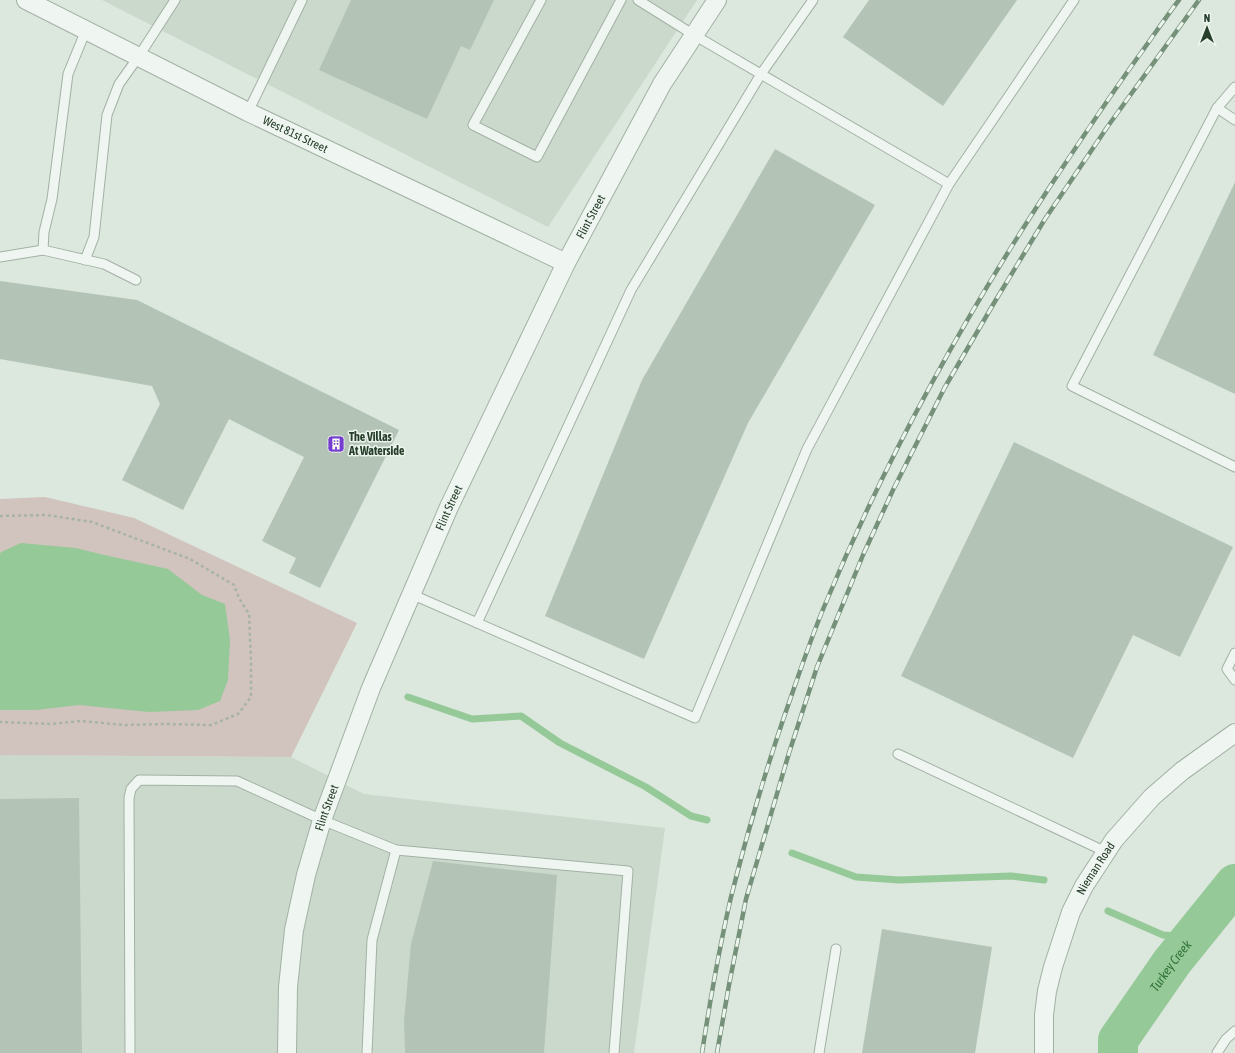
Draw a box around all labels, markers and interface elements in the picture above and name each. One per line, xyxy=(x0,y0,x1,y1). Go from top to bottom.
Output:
north arrow xyxy=(1187,8,1227,48)
text: N xyxy=(1204,12,1210,24)
street label: West 81st Street xyxy=(261,113,330,156)
street label: Flint Street xyxy=(573,192,609,241)
place label: The Villas At Waterside xyxy=(348,430,405,458)
building icon: The Villas At Waterside xyxy=(326,434,346,454)
street label: Flint Street xyxy=(433,483,466,533)
street label: Flint Street xyxy=(312,782,342,832)
street label: Nieman Road xyxy=(1074,839,1118,897)
water label: Turkey Creek xyxy=(1147,937,1194,994)

